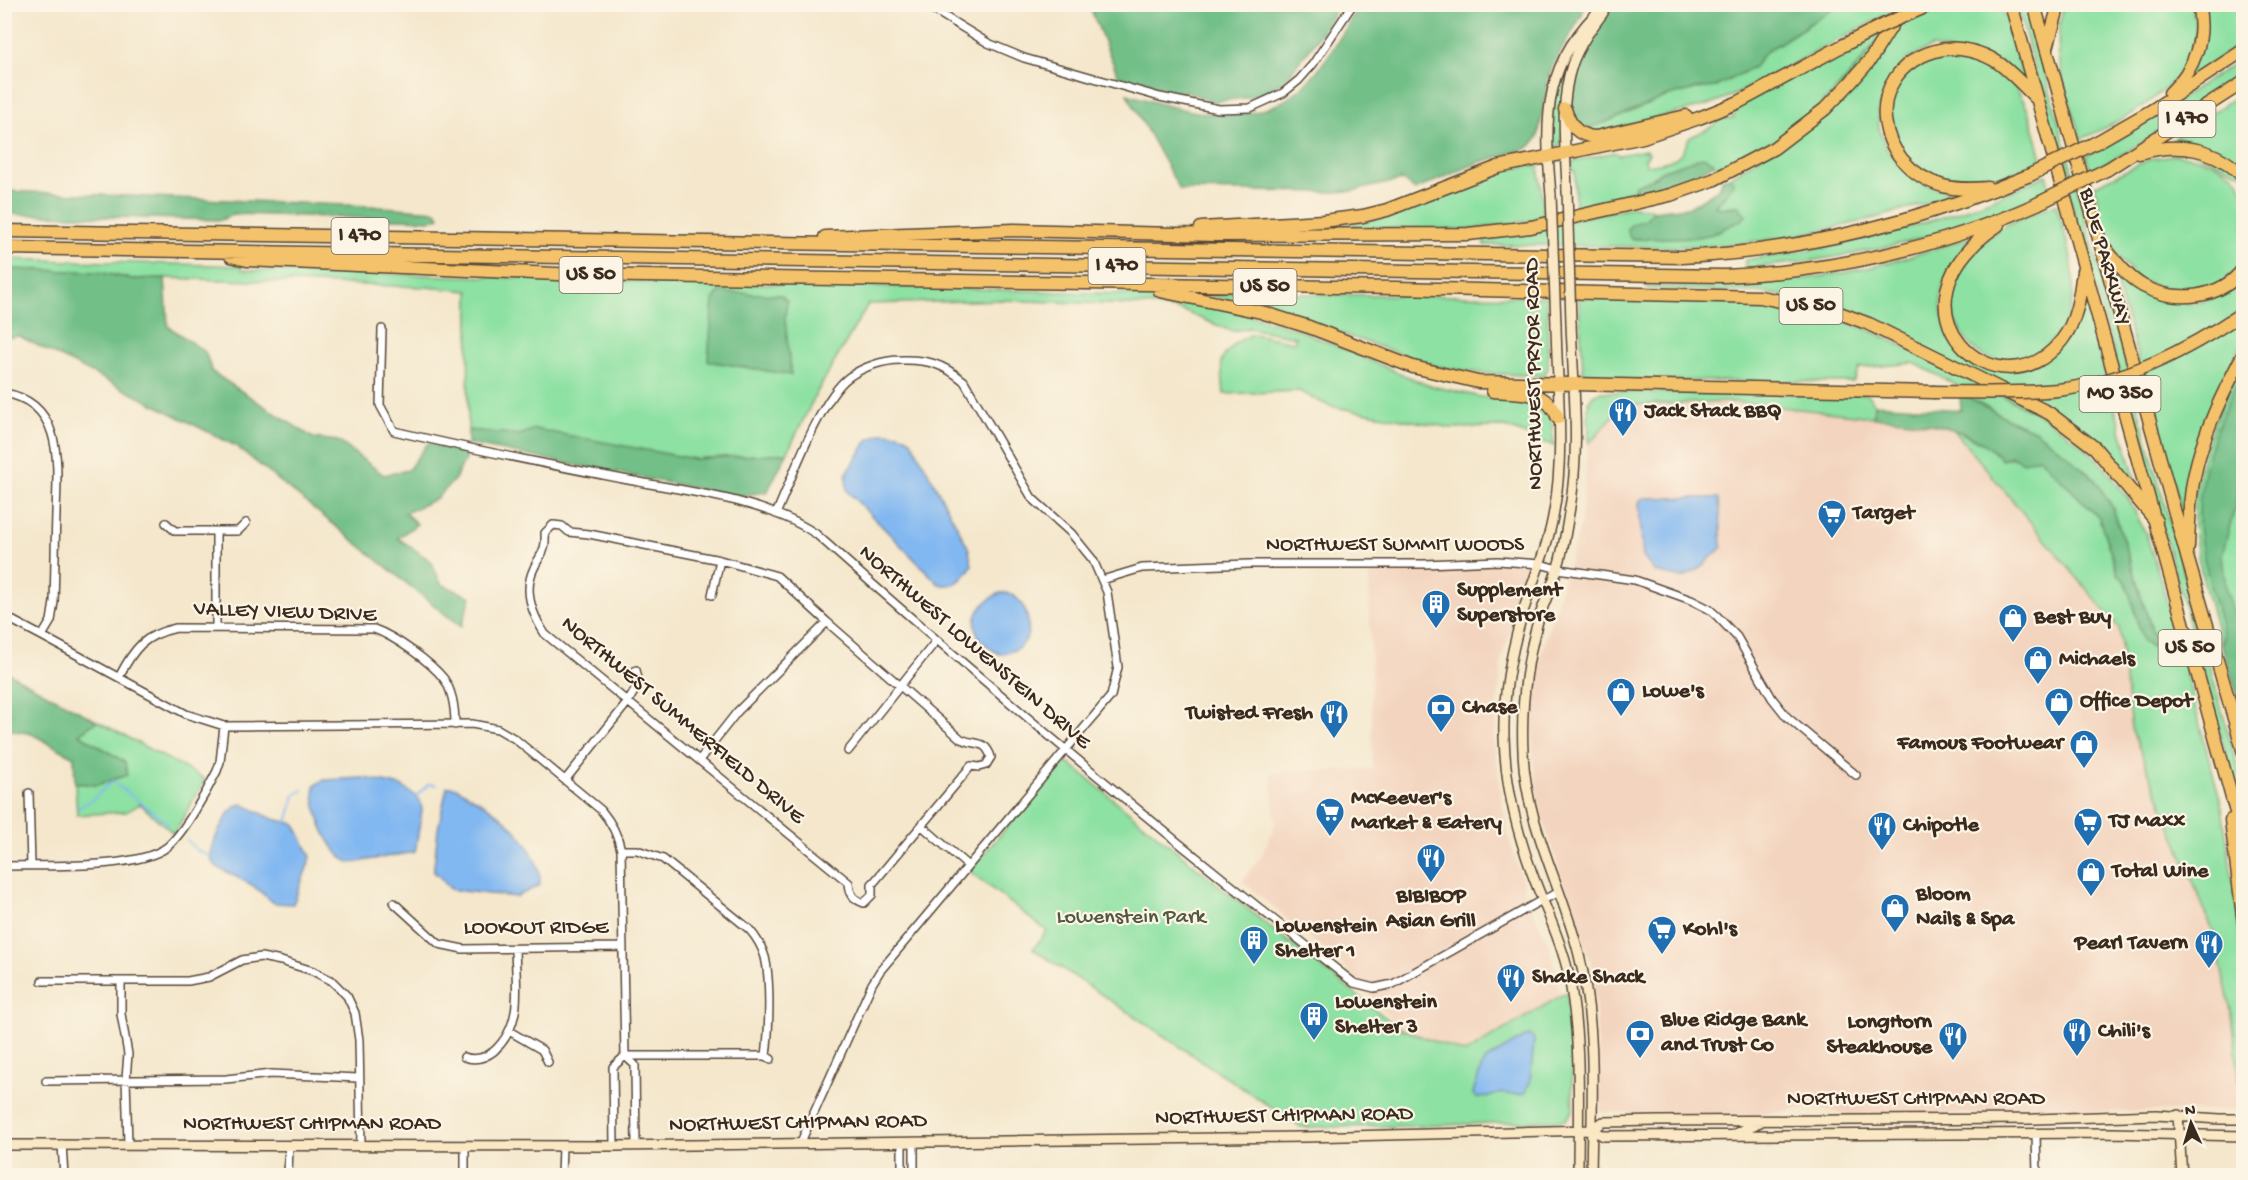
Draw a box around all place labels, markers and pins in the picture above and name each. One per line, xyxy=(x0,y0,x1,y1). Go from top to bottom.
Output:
restaurant icon: Jack Stack BBQ xyxy=(1607,396,1639,438)
place label: Jack Stack BBQ xyxy=(1643,399,1782,425)
supermarket icon: Target xyxy=(1816,498,1848,540)
place label: Target xyxy=(1851,501,1916,527)
place label: Supplement Superstore xyxy=(1457,578,1564,629)
building icon: Supplement Superstore xyxy=(1420,588,1452,630)
shop icon: Best Buy xyxy=(1997,602,2029,644)
place label: Best Buy xyxy=(2033,605,2111,631)
shop icon: Michaels xyxy=(2022,644,2054,686)
place label: Michaels xyxy=(2059,647,2137,673)
shop icon: Lowe's xyxy=(1605,676,1637,718)
place label: Lowe's xyxy=(1642,679,1705,705)
shop icon: Office Depot xyxy=(2043,686,2075,728)
place label: Office Depot xyxy=(2080,689,2194,715)
bank icon: Chase xyxy=(1425,692,1457,734)
place label: Chase xyxy=(1461,695,1518,721)
restaurant icon: Twisted Fresh xyxy=(1318,698,1350,740)
place label: Twisted Fresh xyxy=(1184,701,1313,727)
shop icon: Famous Footwear xyxy=(2068,728,2100,770)
place label: Famous Footwear xyxy=(1896,731,2065,757)
place label: McKeever's Market & Eatery xyxy=(1351,786,1502,837)
supermarket icon: McKeever's Market & Eatery xyxy=(1314,796,1346,838)
supermarket icon: TJ Maxx xyxy=(2072,806,2104,848)
place label: TJ Maxx xyxy=(2107,809,2185,835)
restaurant icon: Chipotle xyxy=(1866,810,1898,852)
place label: Chipotle xyxy=(1902,813,1980,839)
restaurant icon: BIBIBOP Asian Grill xyxy=(1415,842,1447,884)
shop icon: Total Wine xyxy=(2075,856,2107,898)
place label: Total Wine xyxy=(2110,859,2209,885)
place label: Bloom Nails & Spa xyxy=(1915,882,2016,933)
place label: BIBIBOP Asian Grill xyxy=(1385,884,1476,935)
shop icon: Bloom Nails & Spa xyxy=(1879,892,1911,934)
place label: Lowenstein Shelter 1 xyxy=(1275,914,1378,965)
supermarket icon: Kohl's xyxy=(1646,914,1678,956)
place label: Kohl's xyxy=(1682,917,1739,943)
building icon: Lowenstein Shelter 1 xyxy=(1238,924,1270,966)
restaurant icon: Pearl Tavern xyxy=(2193,928,2225,970)
place label: Pearl Tavern xyxy=(2073,931,2189,957)
restaurant icon: Shake Shack xyxy=(1495,962,1527,1004)
place label: Shake Shack xyxy=(1532,965,1646,991)
place label: Lowenstein Shelter 3 xyxy=(1335,990,1438,1041)
building icon: Lowenstein Shelter 3 xyxy=(1298,1000,1330,1042)
place label: Blue Ridge Bank and Trust Co xyxy=(1660,1008,1808,1059)
place label: LongHorn Steakhouse xyxy=(1826,1010,1933,1061)
restaurant icon: Chili's xyxy=(2061,1016,2093,1058)
bank icon: Blue Ridge Bank and Trust Co xyxy=(1624,1018,1656,1060)
place label: Chili's xyxy=(2097,1019,2152,1045)
restaurant icon: LongHorn Steakhouse xyxy=(1937,1020,1969,1062)

